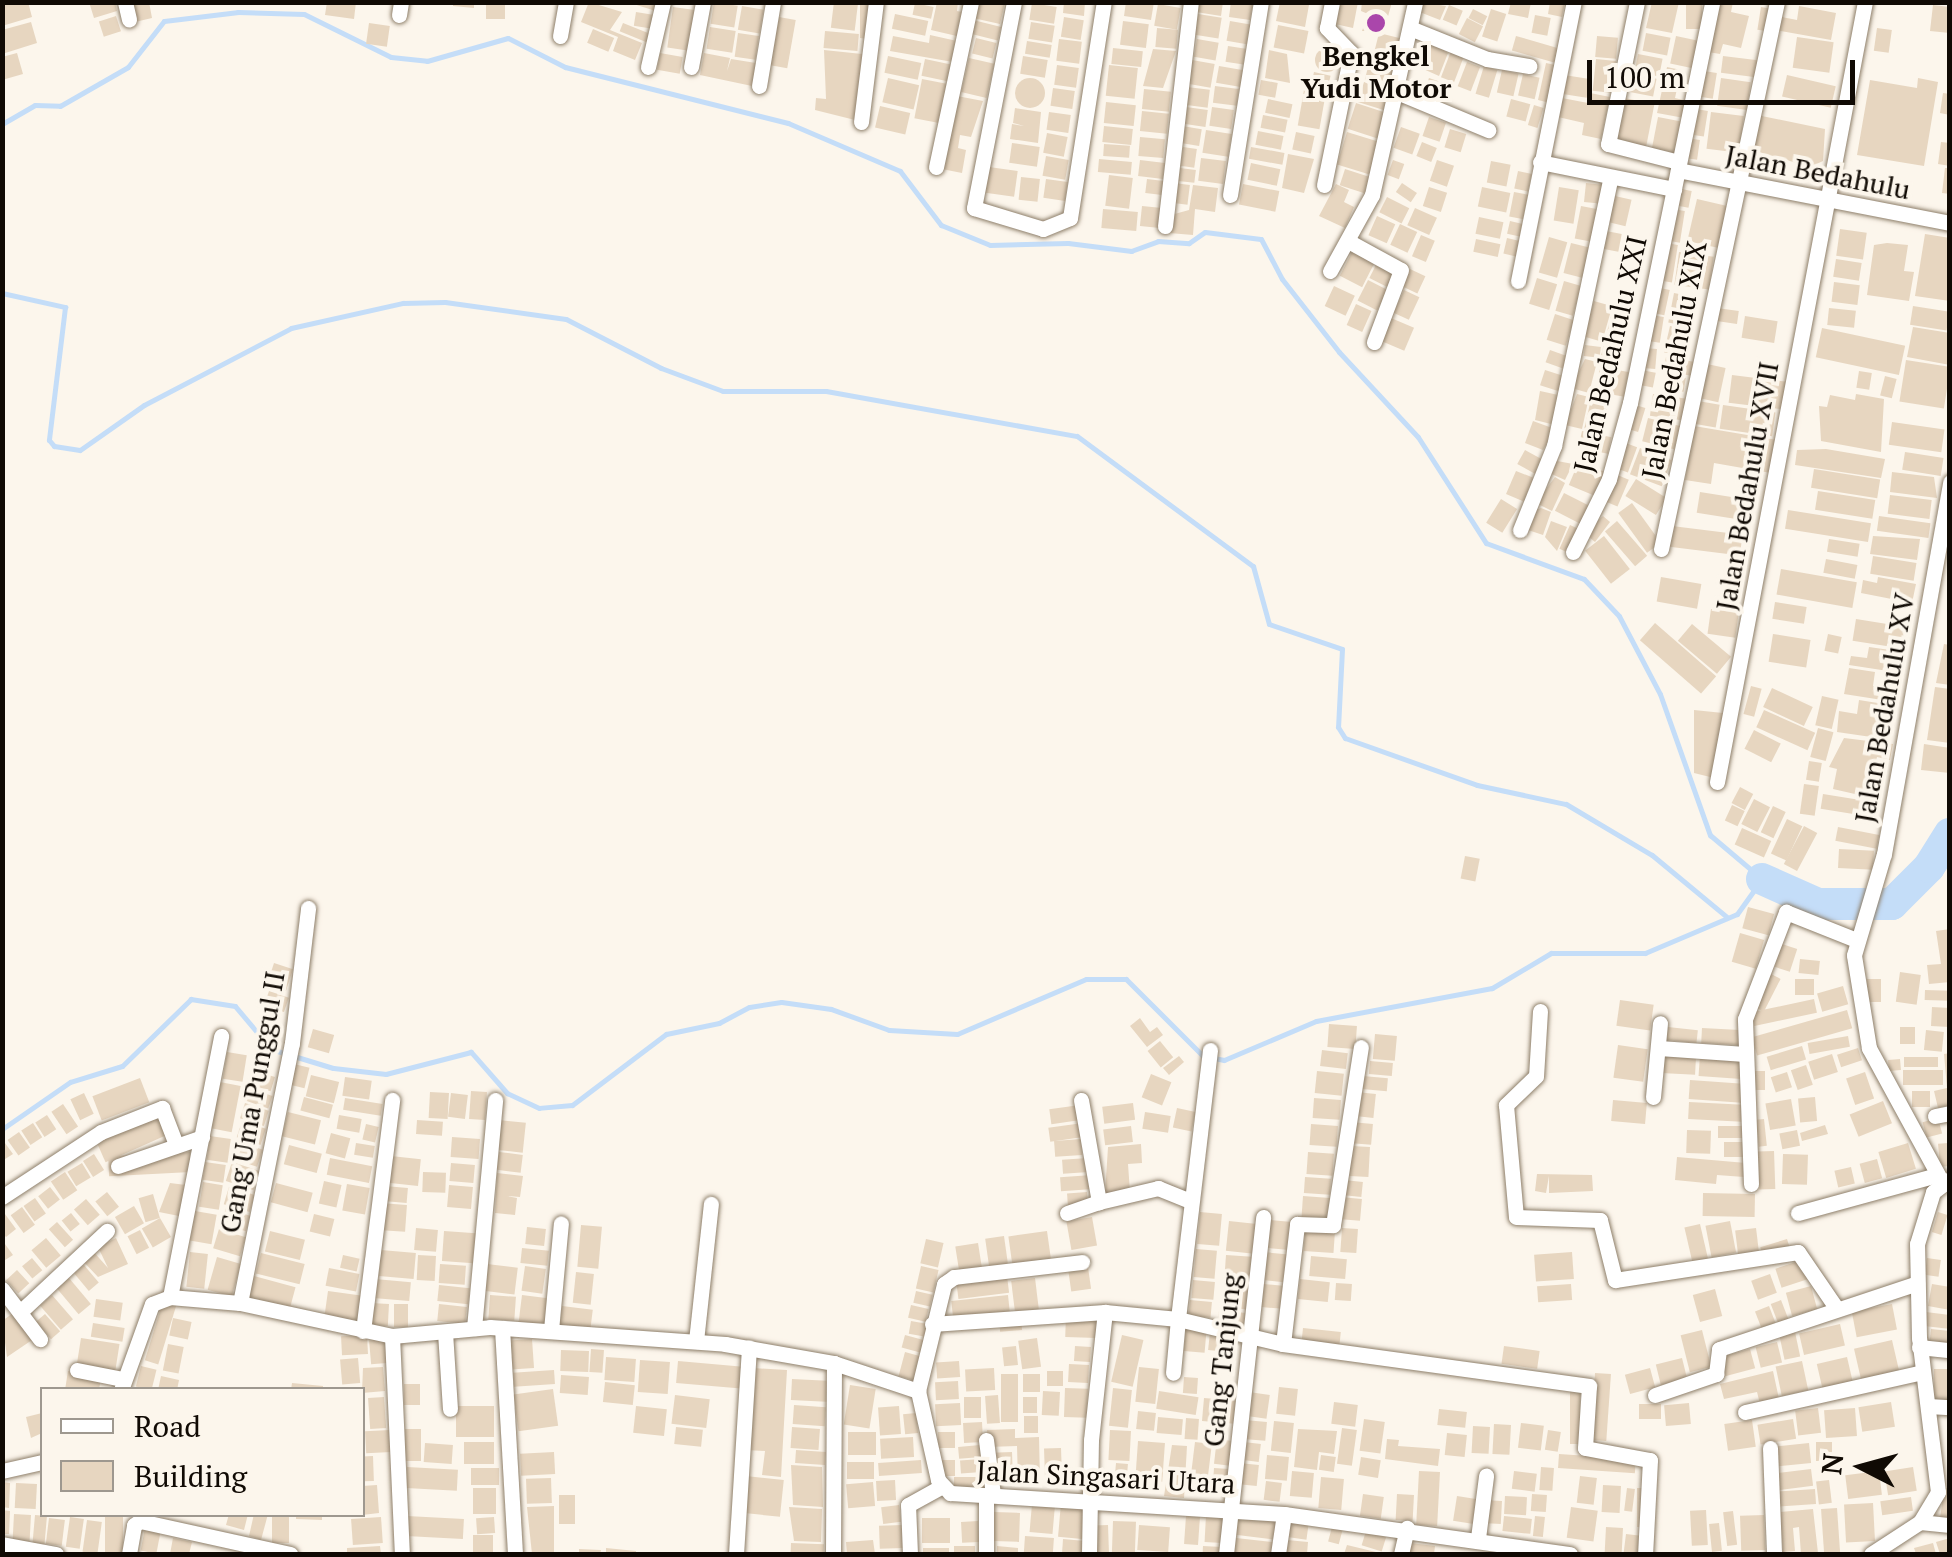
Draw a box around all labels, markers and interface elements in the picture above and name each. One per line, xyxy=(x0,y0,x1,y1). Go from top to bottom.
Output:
marker: Bengkel Yudi Motor xyxy=(1365,12,1387,34)
place label: Bengkel Yudi Motor xyxy=(1301,39,1451,105)
scale bar xyxy=(1592,40,1860,102)
text: 100 m xyxy=(1604,57,1685,97)
street label: Jalan Bedahulu xyxy=(1723,138,1913,206)
street label: Jalan Bedahulu XXI xyxy=(1566,232,1654,476)
street label: Jalan Bedahulu XIX xyxy=(1634,238,1714,482)
street label: Jalan Bedahulu XVII xyxy=(1709,359,1785,613)
street label: Jalan Bedahulu XV xyxy=(1847,591,1921,825)
street label: Gang Uma Punggul II xyxy=(212,968,292,1236)
street label: Gang Tanjung xyxy=(1196,1272,1248,1448)
legend xyxy=(40,1387,365,1517)
text: Road xyxy=(134,1406,201,1446)
north arrow xyxy=(1812,1417,1912,1517)
text: N xyxy=(1812,1451,1851,1476)
street label: Jalan Singasari Utara xyxy=(976,1453,1236,1501)
text: Building xyxy=(134,1456,247,1496)

